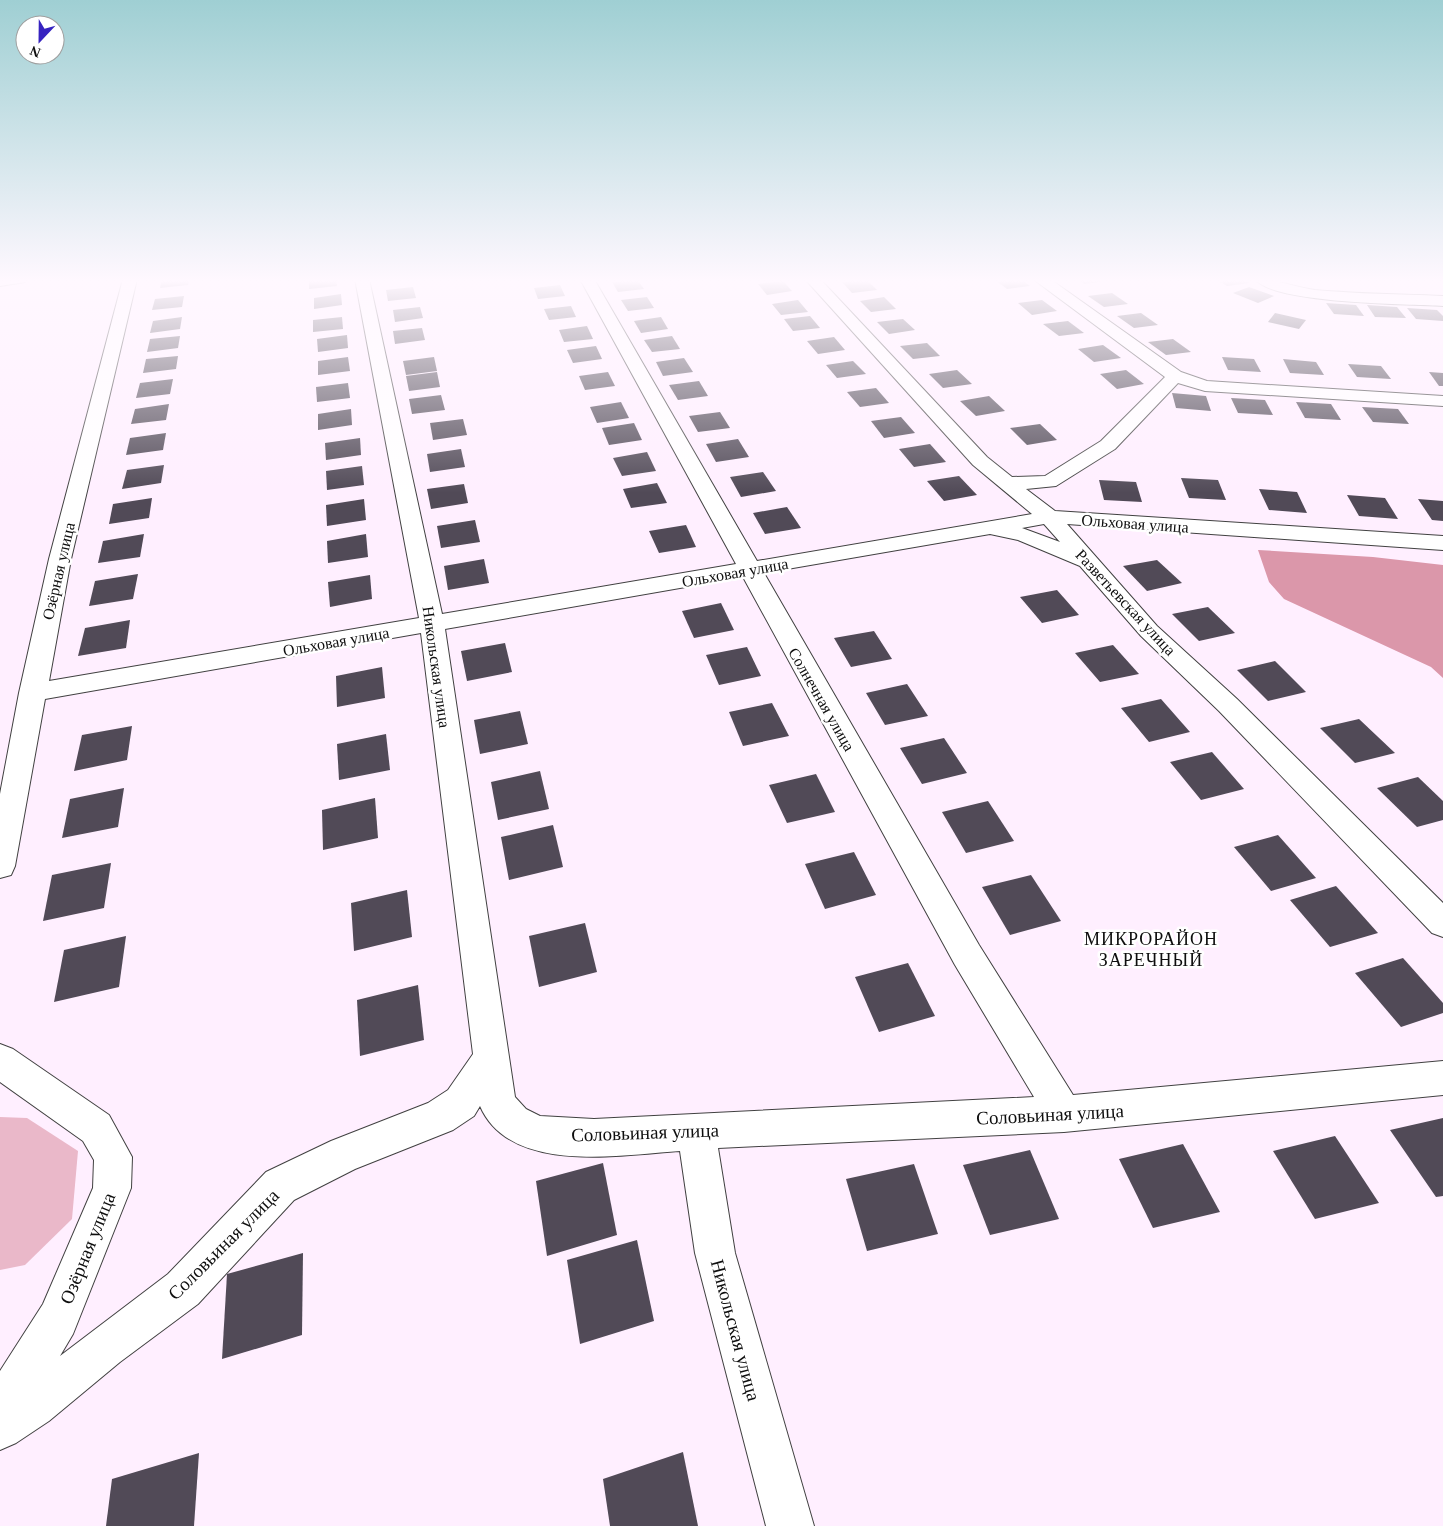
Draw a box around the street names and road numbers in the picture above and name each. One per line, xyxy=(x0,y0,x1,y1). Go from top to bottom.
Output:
street label: Ольховая улица xyxy=(1081,511,1189,537)
street label: Озёрная улица xyxy=(39,521,79,622)
street label: Разветьевская улица xyxy=(1072,546,1179,659)
street label: Ольховая улица xyxy=(681,555,790,591)
street label: Никольская улица xyxy=(419,605,453,729)
street label: Ольховая улица xyxy=(282,624,391,660)
street label: Солнечная улица xyxy=(784,645,858,754)
street label: Соловьиная улица xyxy=(976,1100,1125,1129)
street label: Соловьиная улица xyxy=(571,1119,720,1146)
street label: Соловьиная улица xyxy=(164,1184,283,1304)
street label: Озёрная улица xyxy=(56,1189,120,1307)
street label: Никольская улица xyxy=(707,1257,765,1404)

